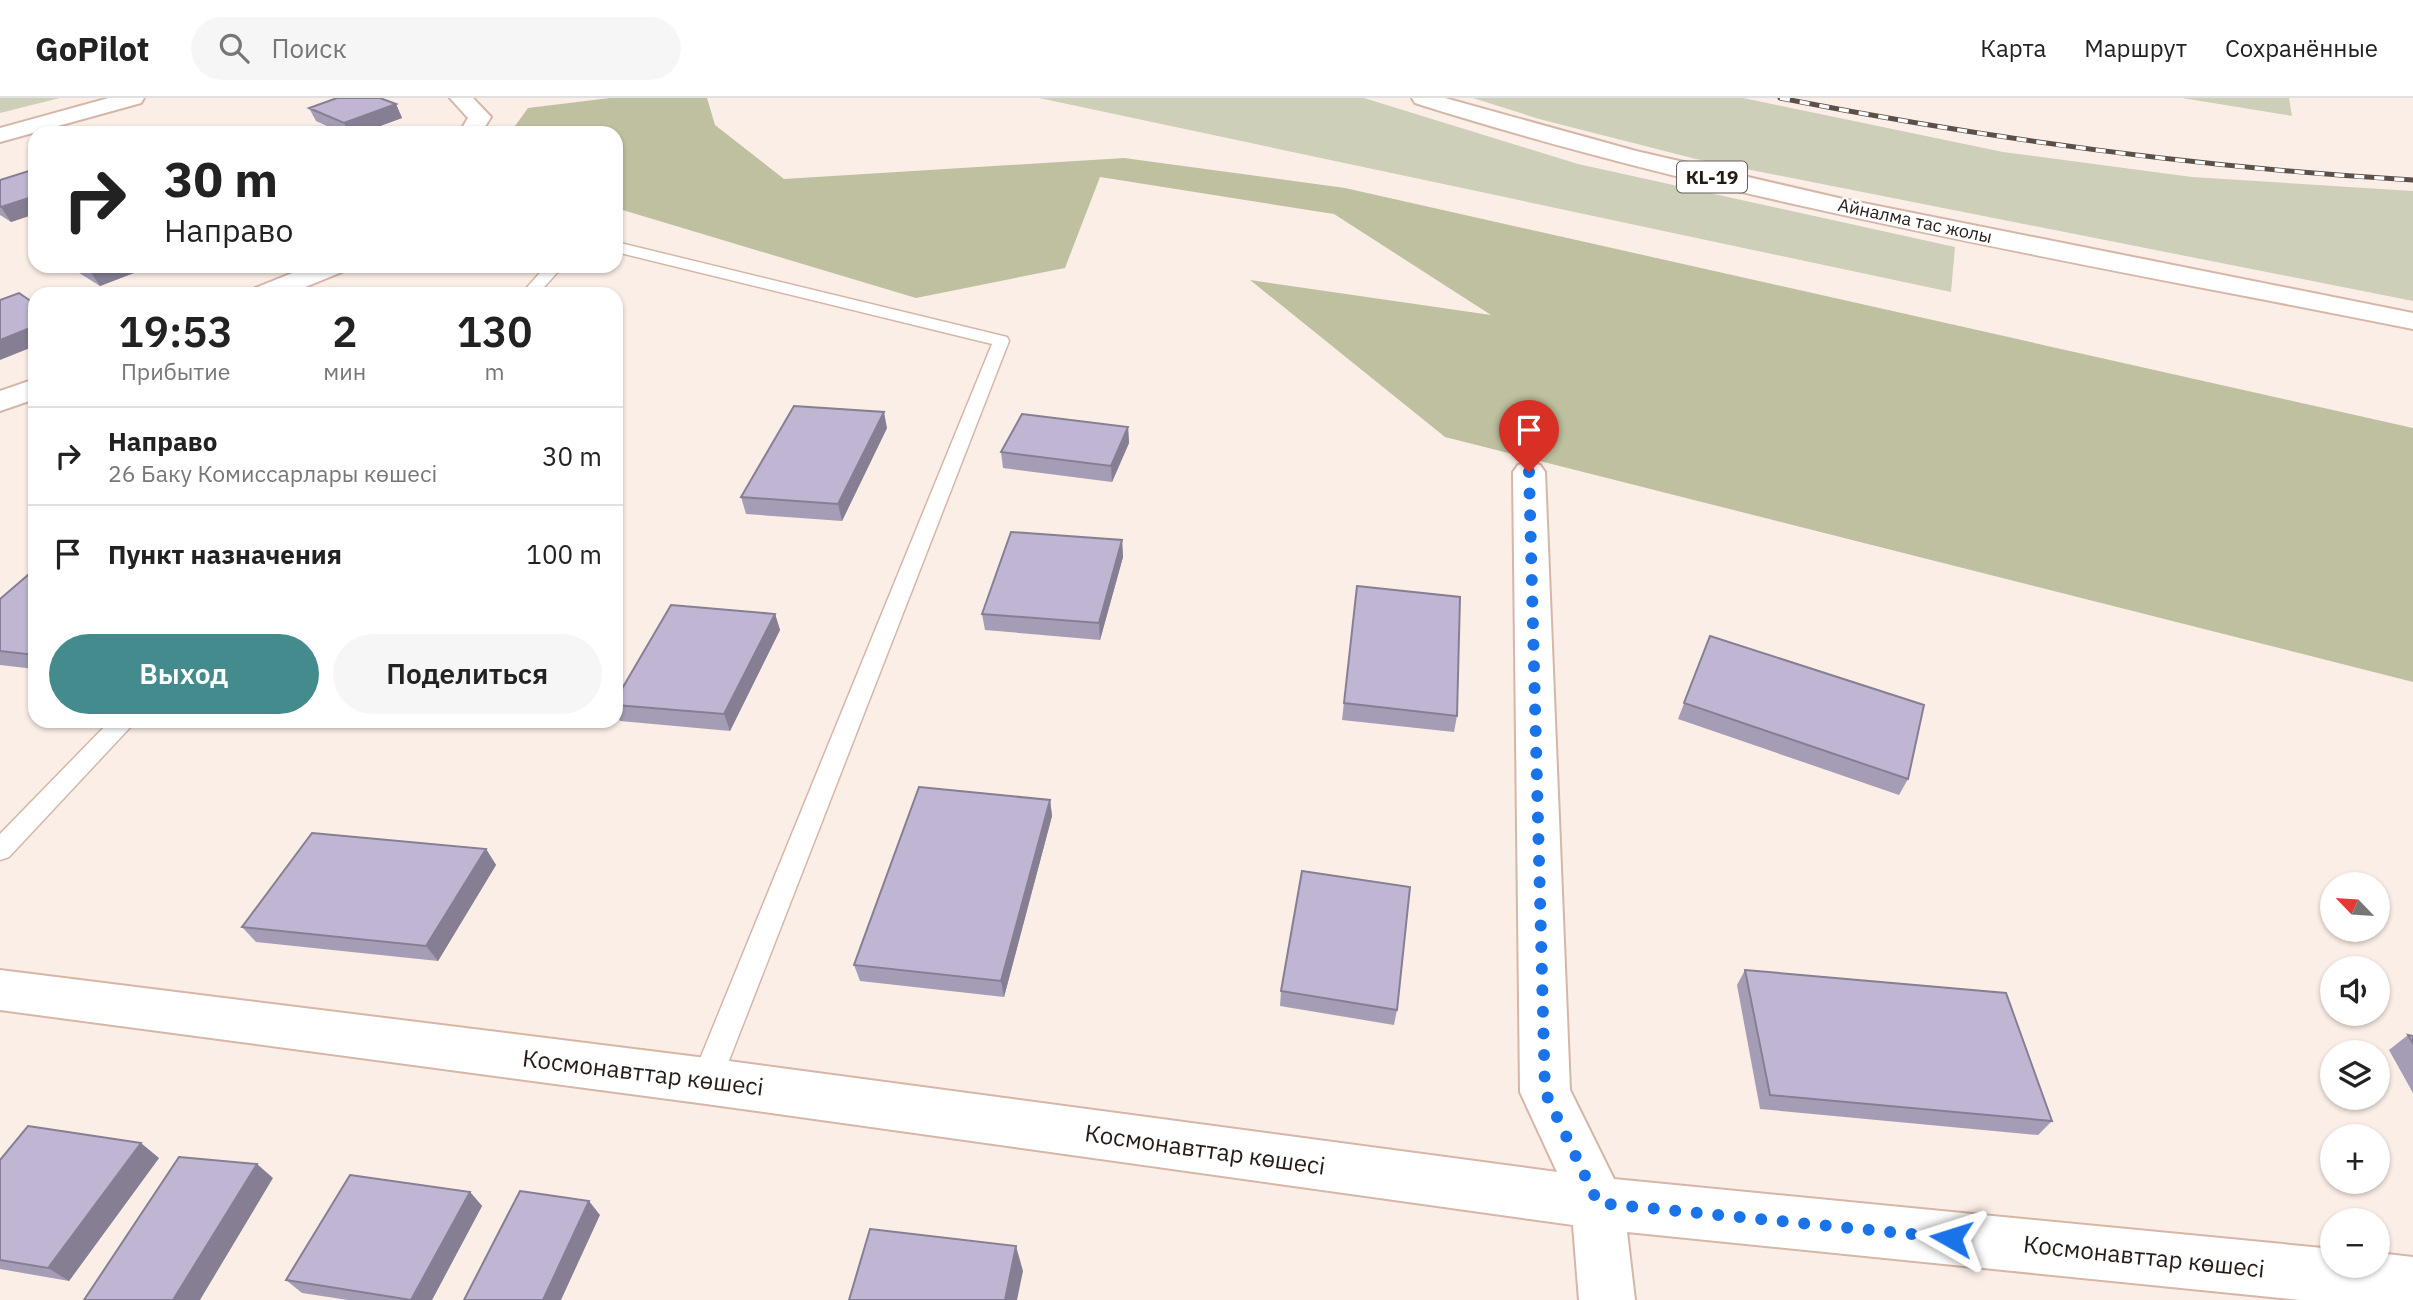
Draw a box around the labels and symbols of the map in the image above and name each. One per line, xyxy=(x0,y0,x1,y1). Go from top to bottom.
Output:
road number: КL-19 xyxy=(1677,162,1747,192)
street label: Айналма тас жолы xyxy=(1836,193,1994,248)
pin xyxy=(1499,400,1559,472)
north arrow xyxy=(2320,872,2390,942)
street label: Космонавттар көшесі xyxy=(521,1041,765,1103)
street label: Космонавттар көшесі xyxy=(1083,1116,1327,1182)
position arrow xyxy=(1914,1201,1988,1275)
street label: Космонавттар көшесі xyxy=(2022,1227,2266,1285)

